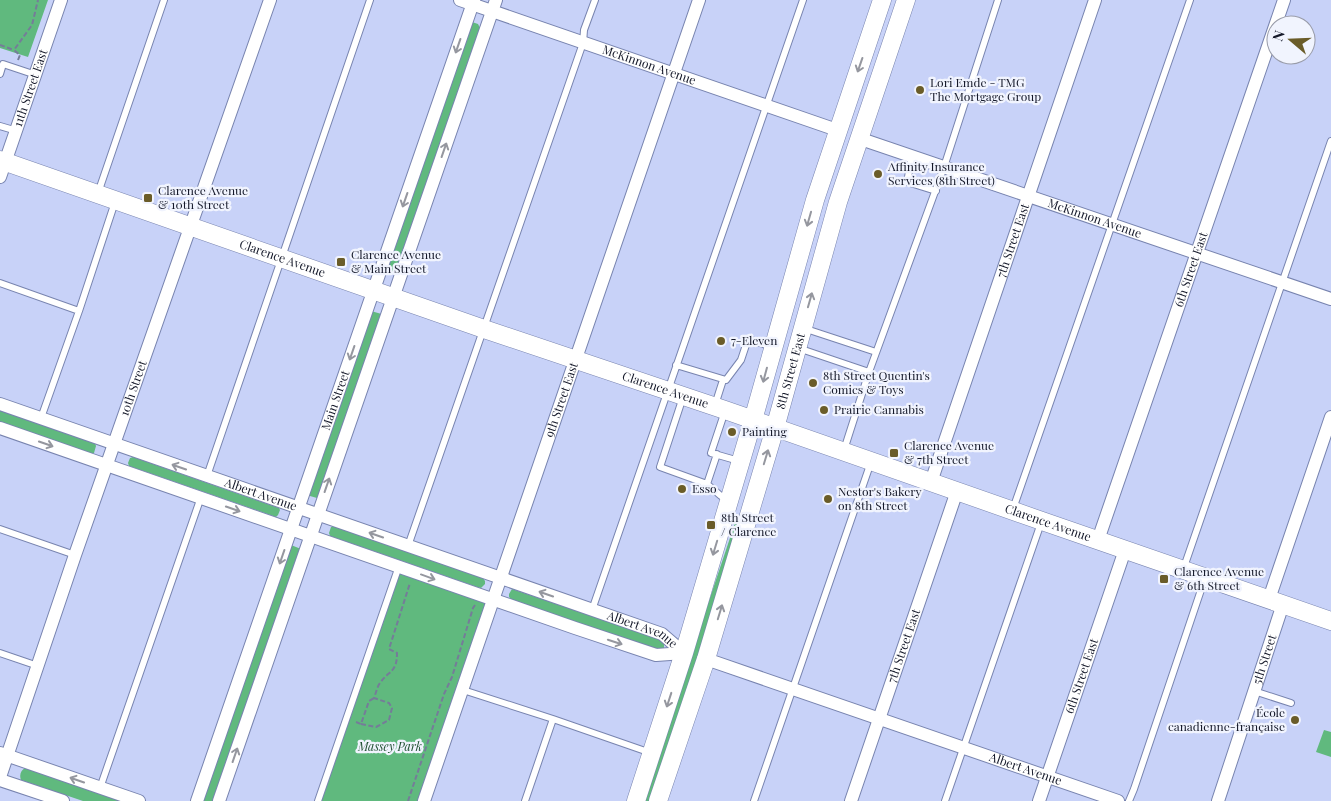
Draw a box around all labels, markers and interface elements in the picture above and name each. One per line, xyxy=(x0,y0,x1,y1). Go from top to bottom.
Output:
north arrow xyxy=(1266,15,1316,65)
text: N xyxy=(1268,28,1289,43)
one-way arrow xyxy=(453,38,462,53)
street label: McKinnon Avenue xyxy=(601,41,698,88)
street label: 11th Street East xyxy=(9,46,51,129)
one-way arrow xyxy=(855,56,864,72)
place label: Lori Emde - TMG The Mortgage Group xyxy=(930,74,1041,104)
marker: Lori Emde - TMG The Mortgage Group xyxy=(914,84,926,96)
one-way arrow xyxy=(439,142,449,158)
place label: Affinity Insurance Services (8th Street) xyxy=(887,158,995,188)
marker: Affinity Insurance Services (8th Street) xyxy=(872,168,884,180)
place label: Clarence Avenue & 10th Street xyxy=(158,182,248,212)
one-way arrow xyxy=(400,191,409,207)
marker: Clarence Avenue & 10th Street xyxy=(142,192,154,204)
street label: McKinnon Avenue xyxy=(1046,194,1144,241)
street label: 7th Street East xyxy=(992,200,1032,279)
one-way arrow xyxy=(804,211,813,227)
street label: 6th Street East xyxy=(1170,229,1211,309)
street label: Clarence Avenue xyxy=(237,235,328,280)
place label: Clarence Avenue & Main Street xyxy=(351,246,441,276)
marker: Clarence Avenue & Main Street xyxy=(335,256,347,268)
one-way arrow xyxy=(805,292,815,308)
street label: 8th Street East xyxy=(772,330,808,411)
place label: 7-Eleven xyxy=(731,332,777,348)
marker: 7-Eleven xyxy=(715,335,727,347)
one-way arrow xyxy=(346,345,356,361)
street label: 10th Street xyxy=(115,357,150,418)
street label: 9th Street East xyxy=(540,359,581,439)
street label: Main Street xyxy=(317,367,353,432)
street label: Clarence Avenue xyxy=(620,367,711,411)
one-way arrow xyxy=(760,367,769,383)
place label: 8th Street Quentin's Comics & Toys xyxy=(823,367,930,397)
marker: 8th Street Quentin's Comics & Toys xyxy=(807,377,819,389)
place label: Prairie Cannabis xyxy=(834,401,924,417)
marker: Prairie Cannabis xyxy=(818,404,830,416)
place label: Painting xyxy=(742,423,787,439)
marker: Painting xyxy=(726,426,738,438)
place label: Clarence Avenue & 7th Street xyxy=(904,437,994,467)
one-way arrow xyxy=(38,440,53,449)
marker: Clarence Avenue & 7th Street xyxy=(888,447,900,459)
one-way arrow xyxy=(762,449,772,465)
one-way arrow xyxy=(172,462,187,471)
street label: Albert Avenue xyxy=(222,473,299,514)
one-way arrow xyxy=(323,478,333,494)
place label: Esso xyxy=(692,480,717,496)
marker: Esso xyxy=(676,483,688,495)
place label: Nestor's Bakery on 8th Street xyxy=(838,483,922,513)
marker: Nestor's Bakery on 8th Street xyxy=(822,493,834,505)
street label: Clarence Avenue xyxy=(1003,500,1093,544)
one-way arrow xyxy=(225,504,241,514)
place label: 8th Street / Clarence xyxy=(721,509,776,539)
marker: 8th Street / Clarence xyxy=(705,519,717,531)
one-way arrow xyxy=(369,530,384,539)
one-way arrow xyxy=(709,540,719,556)
one-way arrow xyxy=(277,548,286,564)
place label: Clarence Avenue & 6th Street xyxy=(1174,563,1264,593)
one-way arrow xyxy=(420,572,436,582)
marker: Clarence Avenue & 6th Street xyxy=(1158,573,1170,585)
one-way arrow xyxy=(539,589,554,598)
one-way arrow xyxy=(715,605,725,621)
street label: Albert Avenue xyxy=(604,606,681,651)
street label: 7th Street East xyxy=(883,606,923,685)
street label: 5th Street xyxy=(1248,631,1280,686)
street label: 6th Street East xyxy=(1061,635,1101,716)
one-way arrow xyxy=(607,637,623,647)
one-way arrow xyxy=(664,691,673,707)
place label: École canadienne-française xyxy=(1168,704,1285,734)
marker: École canadienne-française xyxy=(1289,714,1301,726)
park label: Massey Park xyxy=(357,738,422,754)
one-way arrow xyxy=(231,748,240,763)
street label: Albert Avenue xyxy=(987,748,1064,788)
one-way arrow xyxy=(69,774,85,784)

